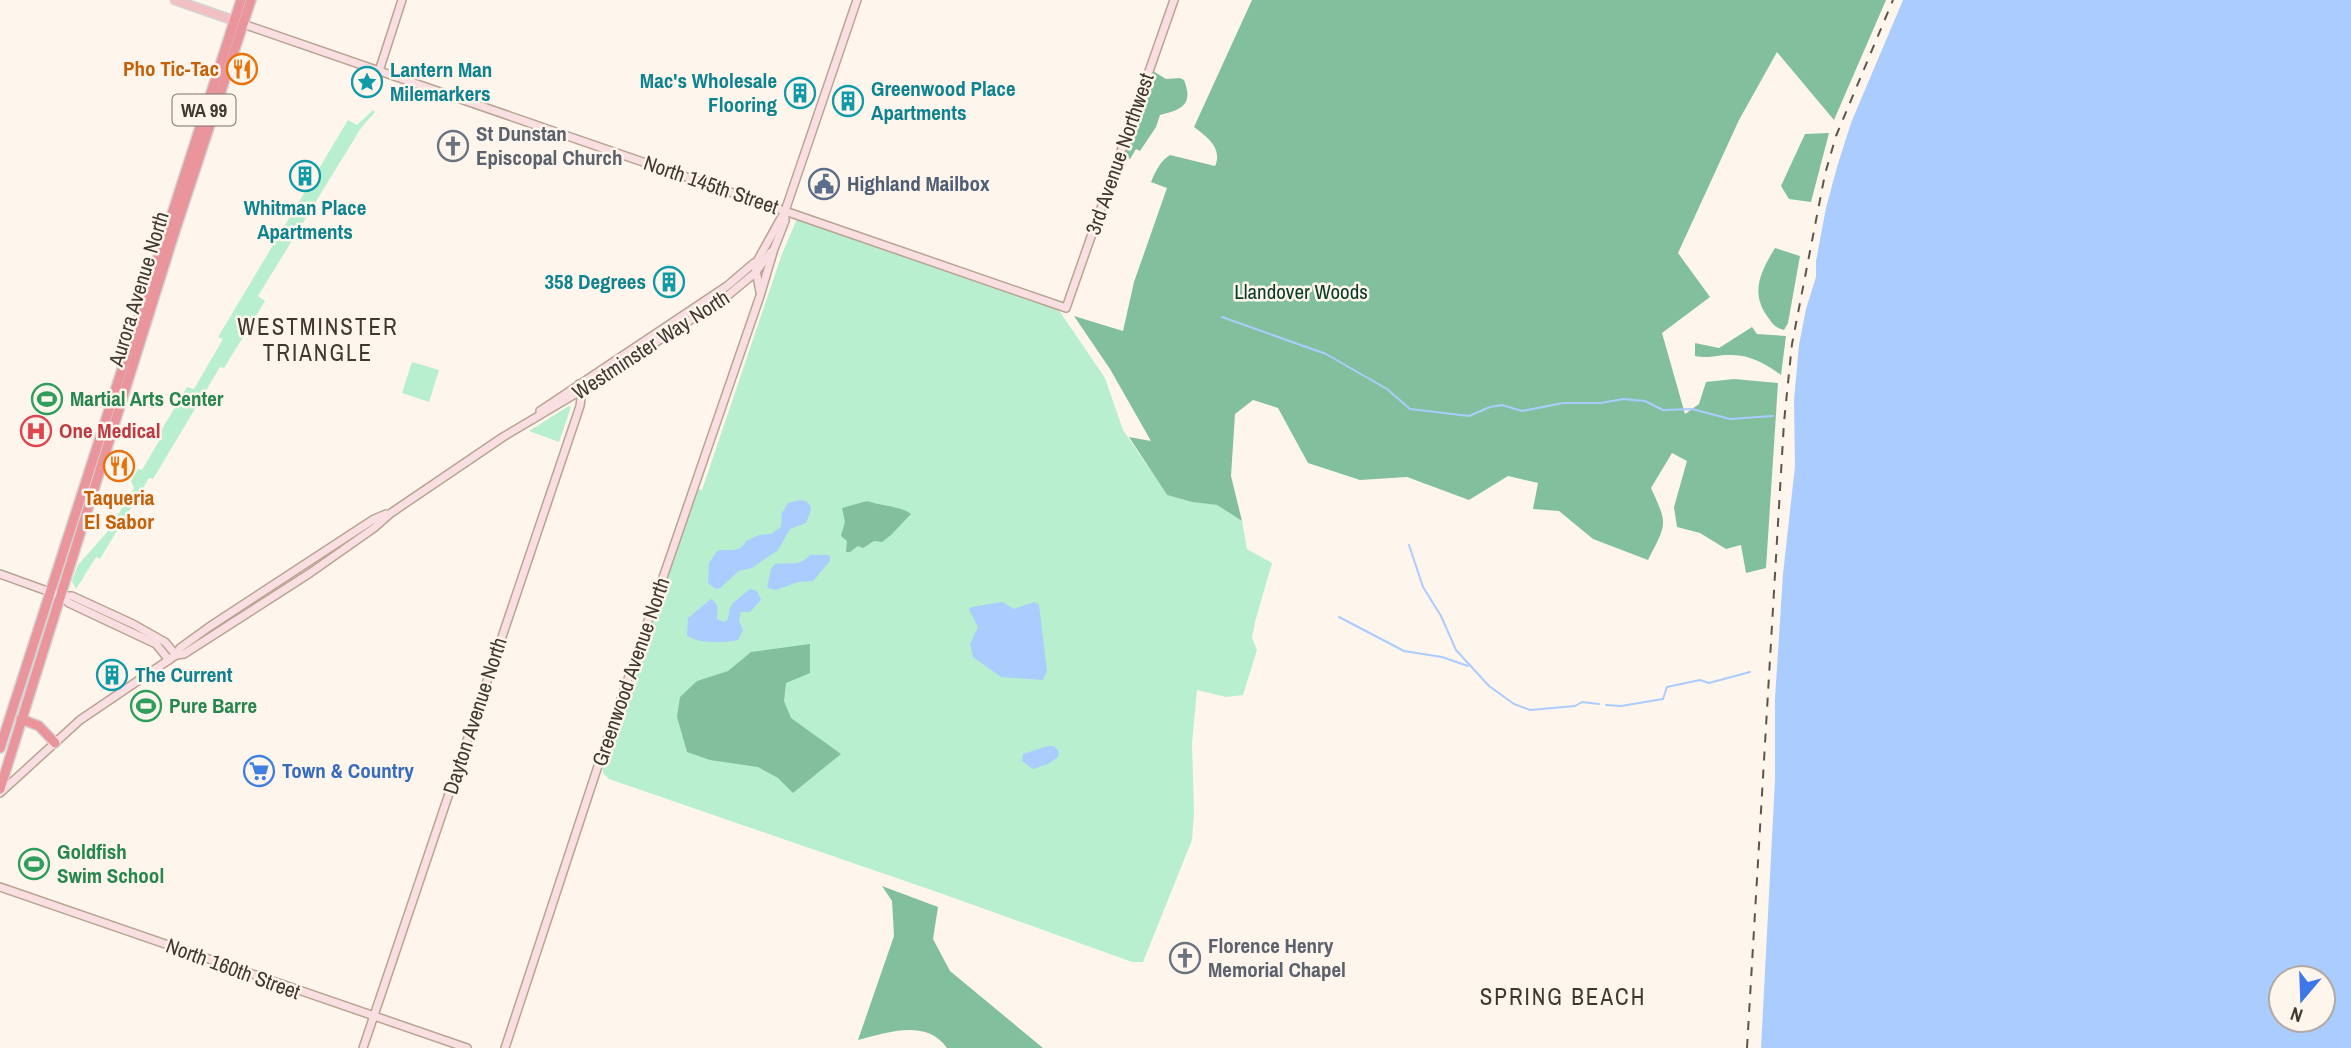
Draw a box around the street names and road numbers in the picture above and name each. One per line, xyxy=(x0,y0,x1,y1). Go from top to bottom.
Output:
street label: 3rd Avenue Northwest xyxy=(1078,69,1161,239)
road number: WA 99 xyxy=(172,94,235,125)
street label: North 145th Street xyxy=(640,148,783,221)
street label: Aurora Avenue North xyxy=(101,208,176,371)
street label: Westminster Way North xyxy=(567,283,735,406)
street label: Greenwood Avenue North xyxy=(585,574,676,770)
street label: Dayton Avenue North xyxy=(435,634,514,798)
street label: North 160th Street xyxy=(162,931,304,1006)

